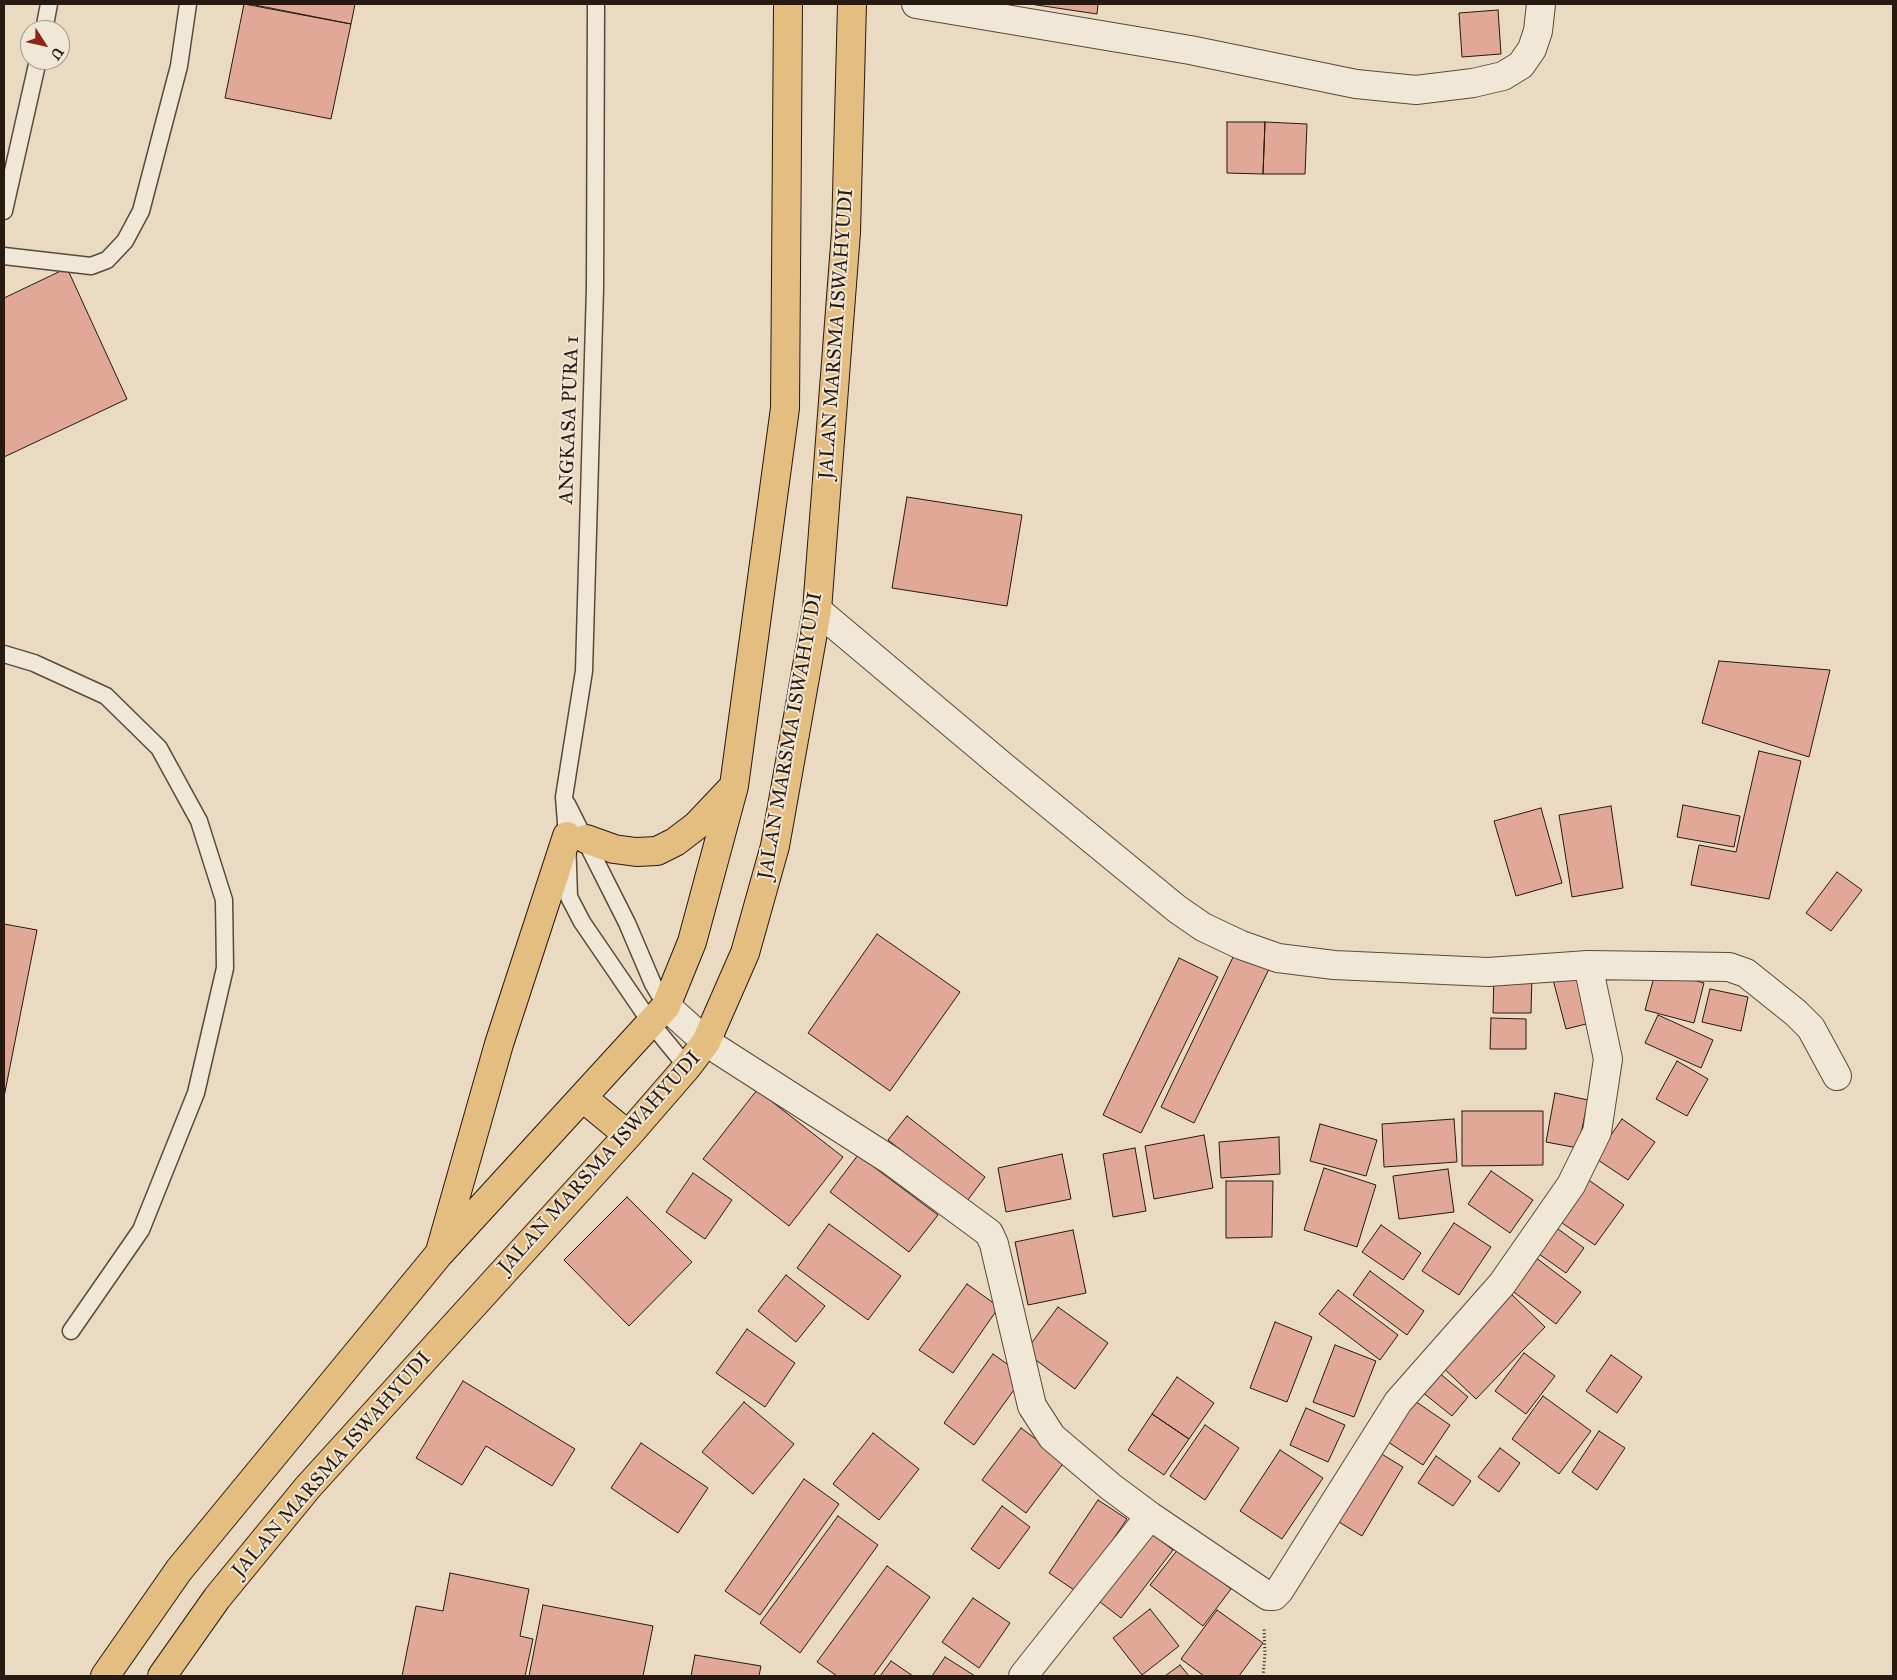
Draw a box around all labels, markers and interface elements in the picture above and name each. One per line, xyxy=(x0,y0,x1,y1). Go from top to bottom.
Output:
north arrow xyxy=(20,20,70,70)
text: U xyxy=(47,44,67,63)
street label: JALAN MARSMA ISWAHYUDI xyxy=(815,188,859,480)
street label: ANGKASA PURA 1 xyxy=(555,335,585,505)
street label: JALAN MARSMA ISWAHYUDI xyxy=(754,590,828,882)
street label: JALAN MARSMA ISWAHYUDI xyxy=(494,1047,706,1279)
street label: JALAN MARSMA ISWAHYUDI xyxy=(227,1347,437,1583)

